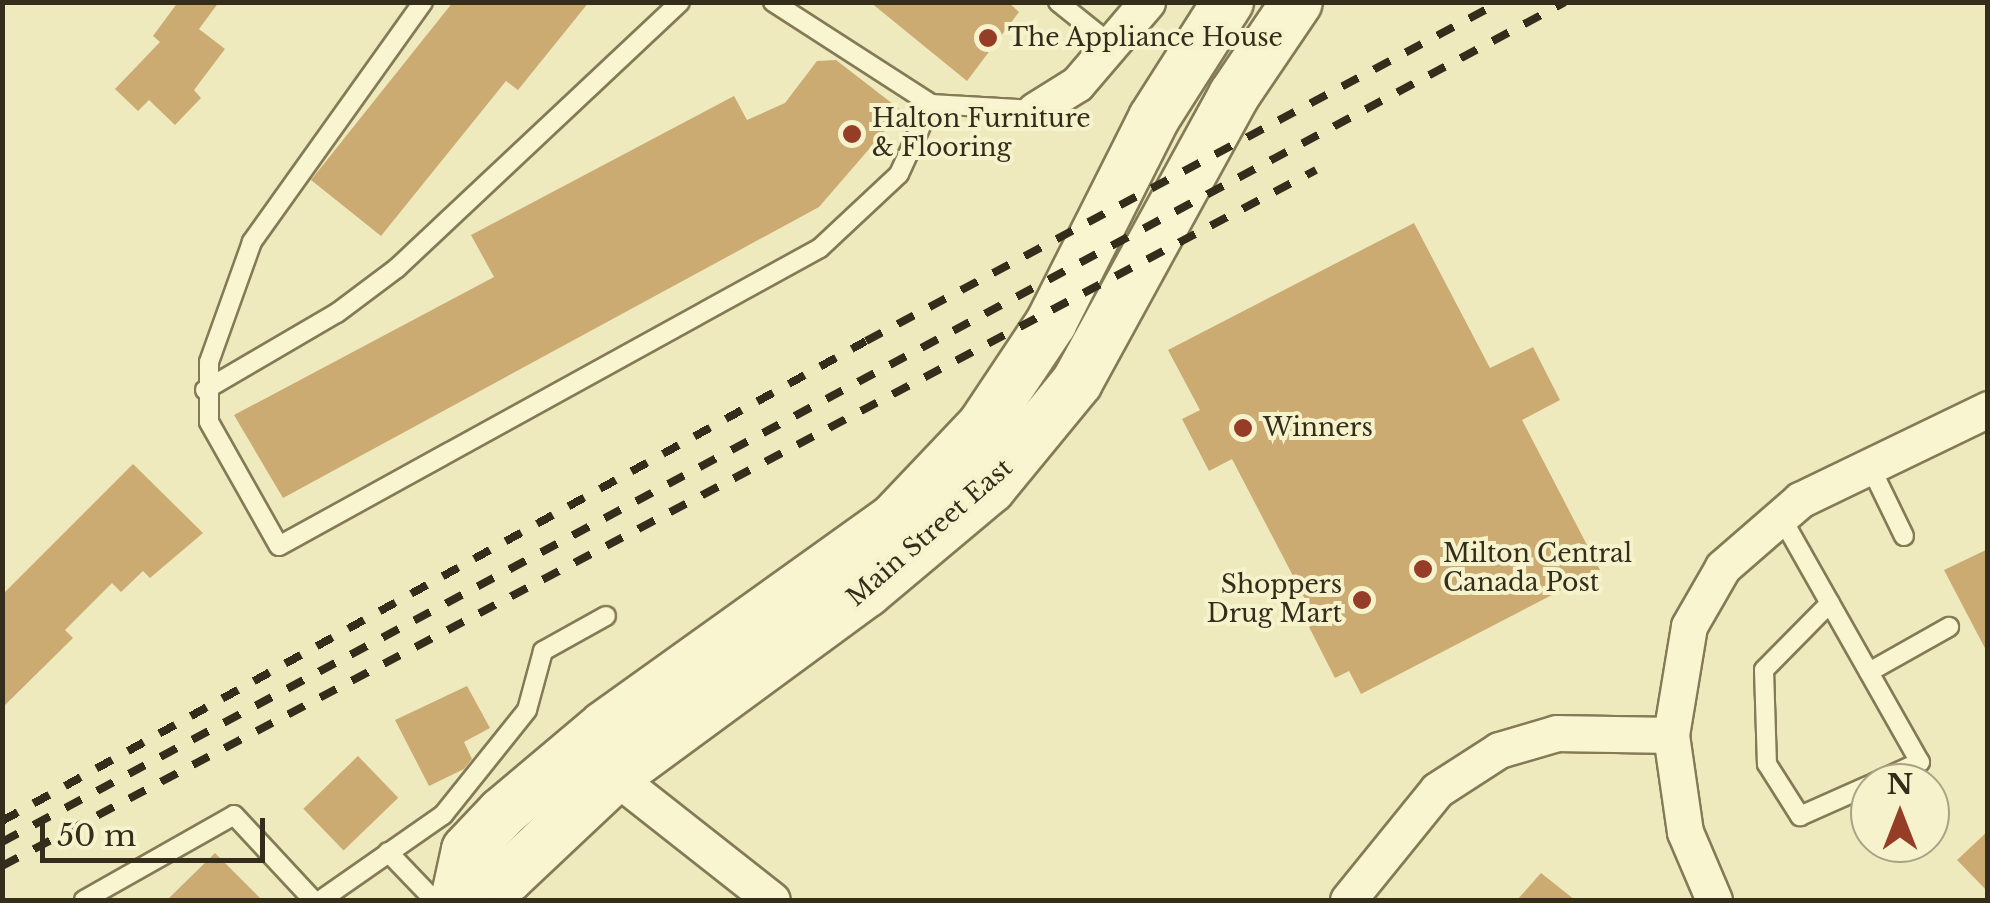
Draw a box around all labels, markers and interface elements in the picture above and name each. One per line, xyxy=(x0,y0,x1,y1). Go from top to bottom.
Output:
place label: The Appliance House xyxy=(1008,23,1284,53)
marker: The Appliance House xyxy=(977,27,999,49)
place label: Halton Furniture & Flooring xyxy=(872,105,1091,164)
marker: Halton Furniture & Flooring xyxy=(841,123,863,145)
place label: Winners xyxy=(1263,413,1373,443)
marker: Winners xyxy=(1232,417,1254,439)
street label: Main Street East xyxy=(841,453,1019,613)
place label: Milton Central Canada Post xyxy=(1443,540,1632,599)
marker: Milton Central Canada Post xyxy=(1412,558,1434,580)
place label: Shoppers Drug Mart xyxy=(1207,571,1342,630)
marker: Shoppers Drug Mart xyxy=(1351,589,1373,611)
north arrow xyxy=(1850,763,1950,863)
text: N xyxy=(1887,767,1913,802)
scale bar xyxy=(45,798,270,860)
text: 50 m xyxy=(57,817,136,854)

